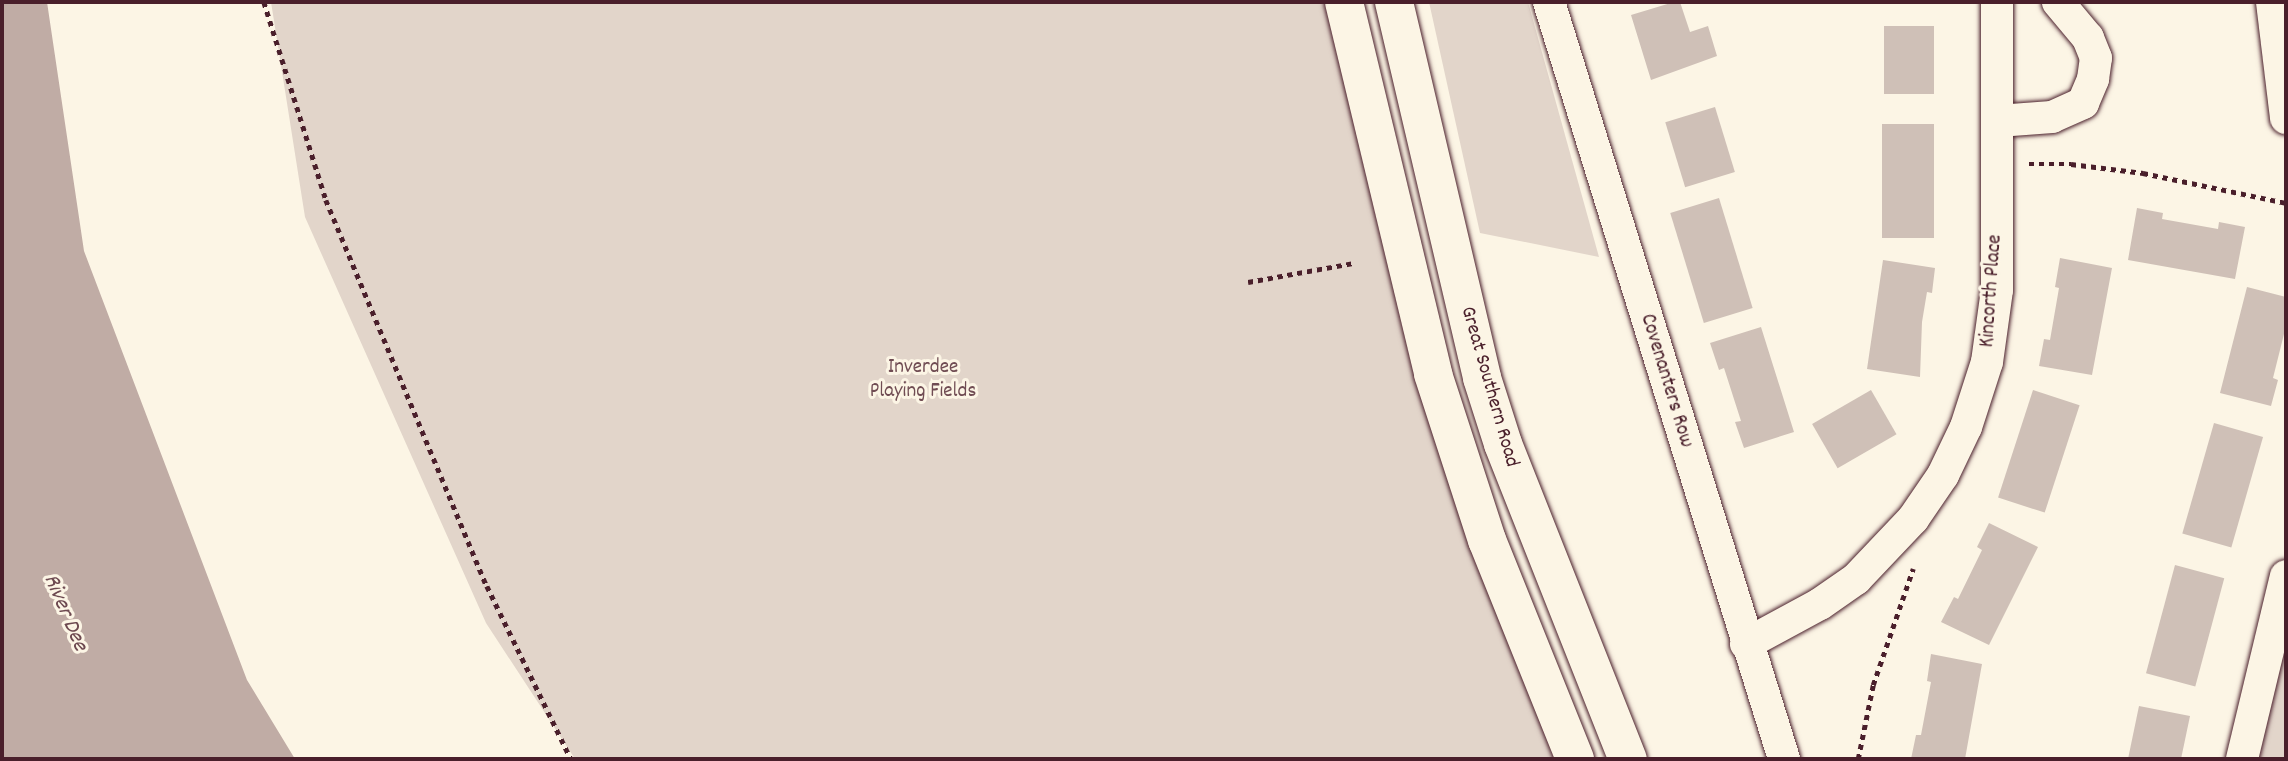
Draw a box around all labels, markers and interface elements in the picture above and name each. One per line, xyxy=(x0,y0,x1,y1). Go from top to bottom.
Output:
street label: Kincorth Place xyxy=(1975,234,2009,348)
street label: Great Southern Road xyxy=(1454,304,1524,470)
street label: Covenanters Row xyxy=(1634,311,1698,451)
park label: Inverdee Playing Fields xyxy=(870,355,976,405)
water label: River Dee xyxy=(35,570,93,656)

